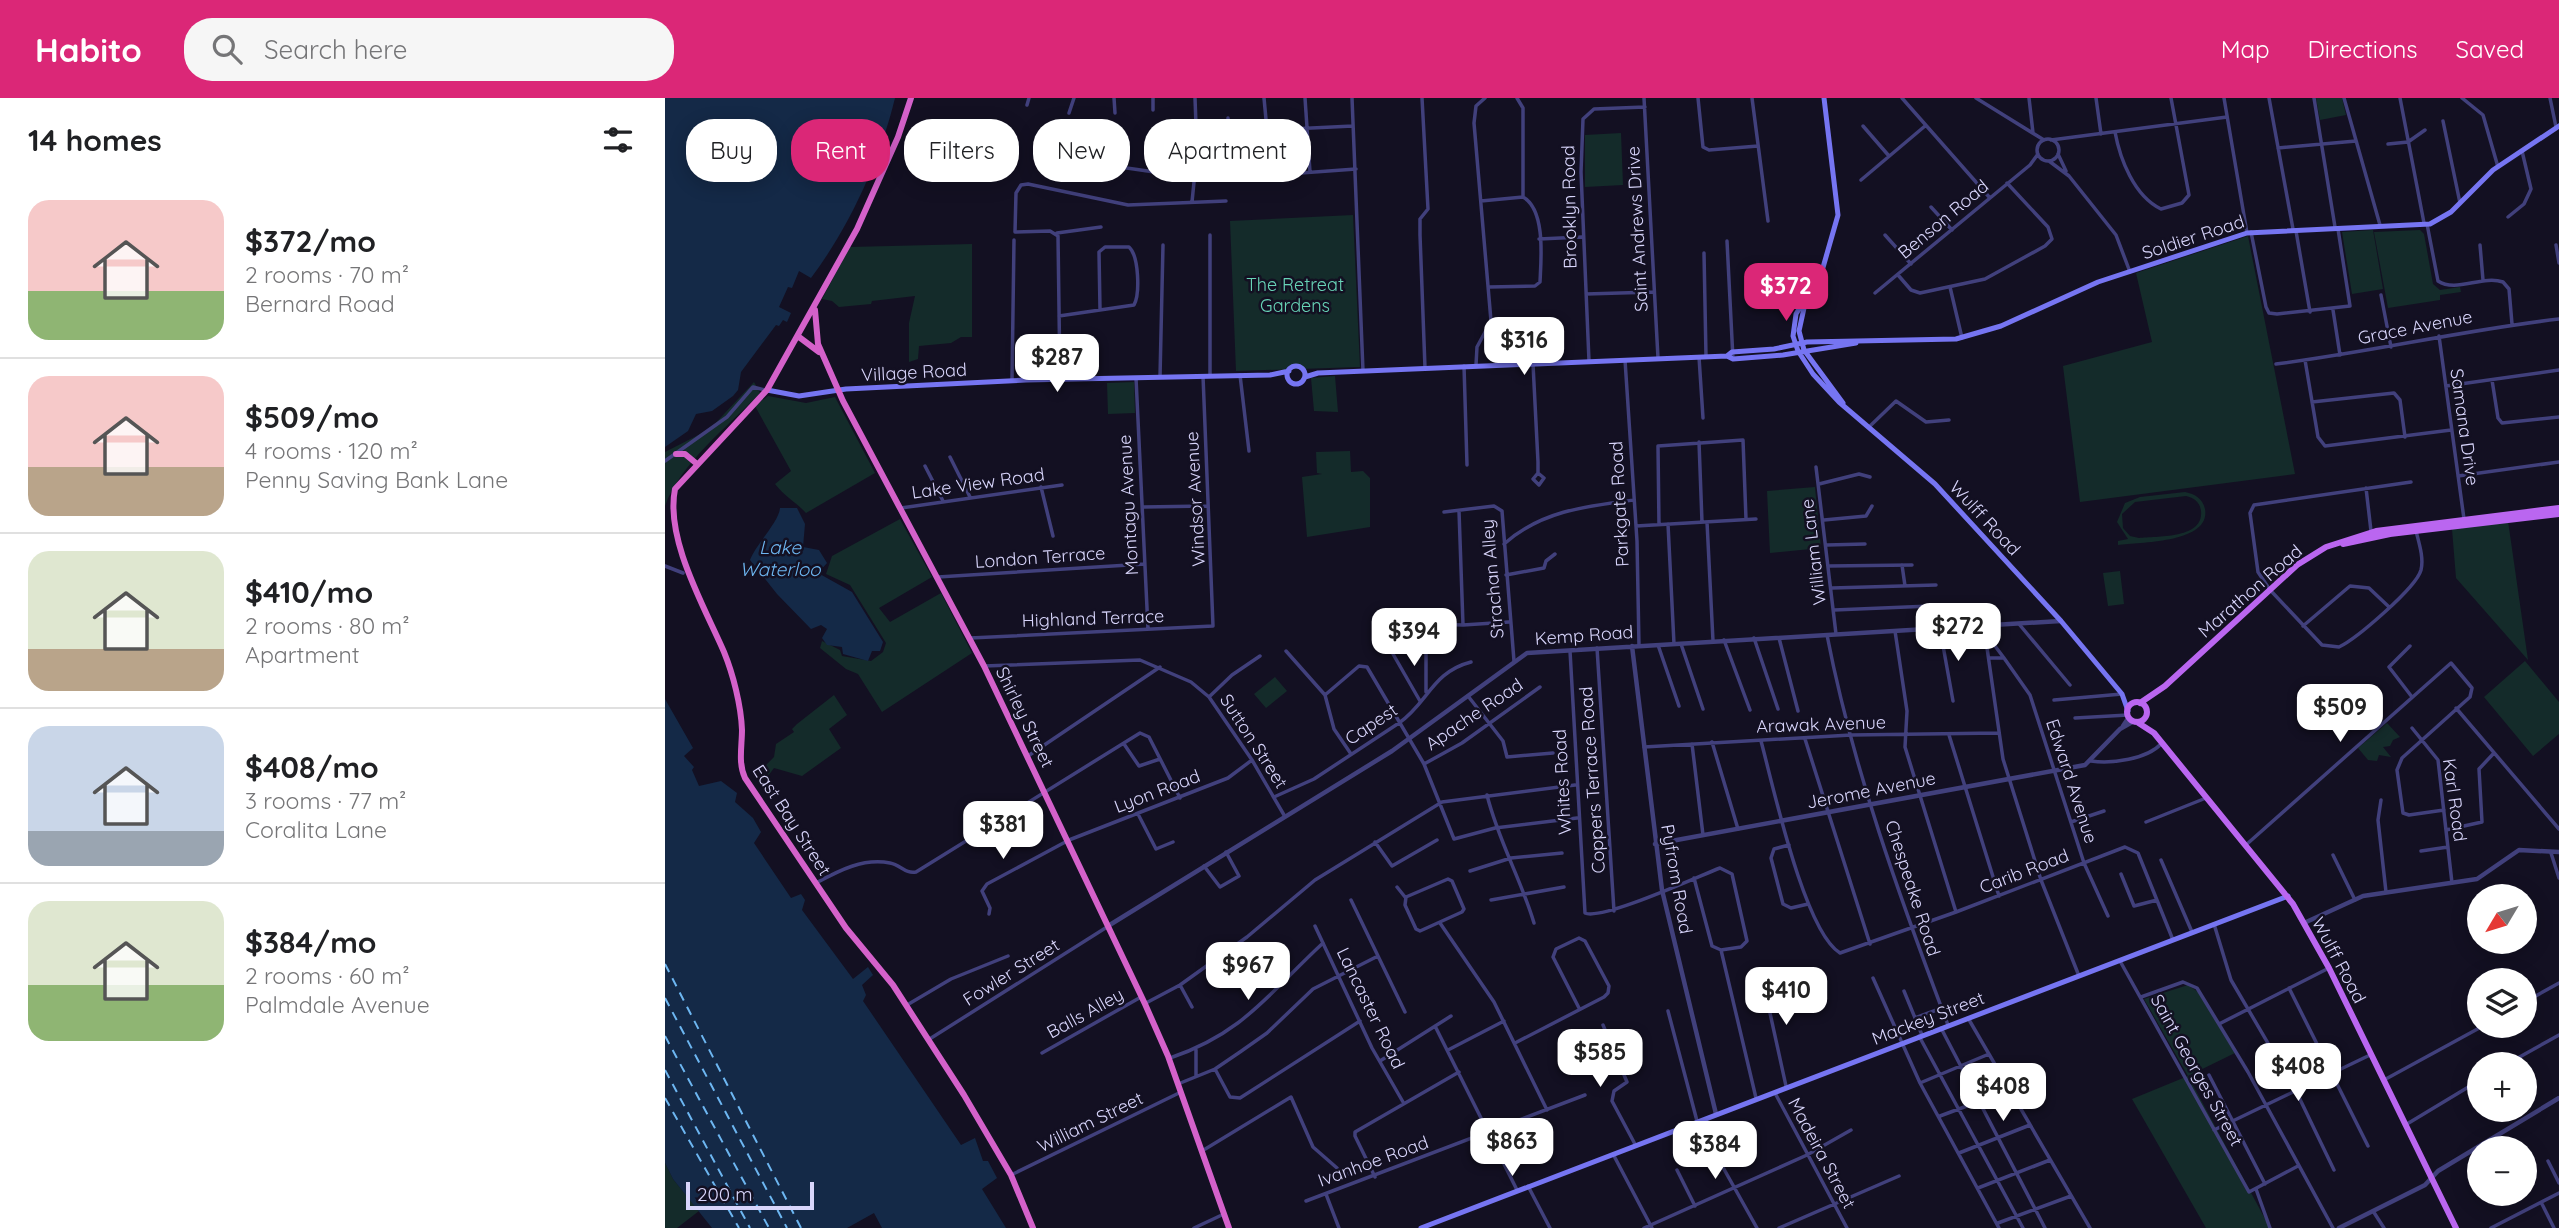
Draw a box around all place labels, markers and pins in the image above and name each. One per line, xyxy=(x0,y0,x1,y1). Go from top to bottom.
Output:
pin: $372 xyxy=(1745,264,1827,323)
pin: $316 xyxy=(1483,317,1565,377)
pin: $287 xyxy=(1016,334,1098,394)
pin: $272 xyxy=(1917,603,1999,663)
pin: $394 xyxy=(1373,608,1455,668)
pin: $509 xyxy=(2299,684,2381,744)
pin: $381 xyxy=(962,802,1044,861)
pin: $967 xyxy=(1207,942,1289,1002)
pin: $410 xyxy=(1745,968,1827,1027)
pin: $585 xyxy=(1559,1030,1641,1089)
pin: $408 xyxy=(2257,1044,2339,1103)
pin: $408 xyxy=(1962,1063,2044,1123)
pin: $863 xyxy=(1471,1118,1553,1178)
pin: $384 xyxy=(1674,1122,1756,1181)

